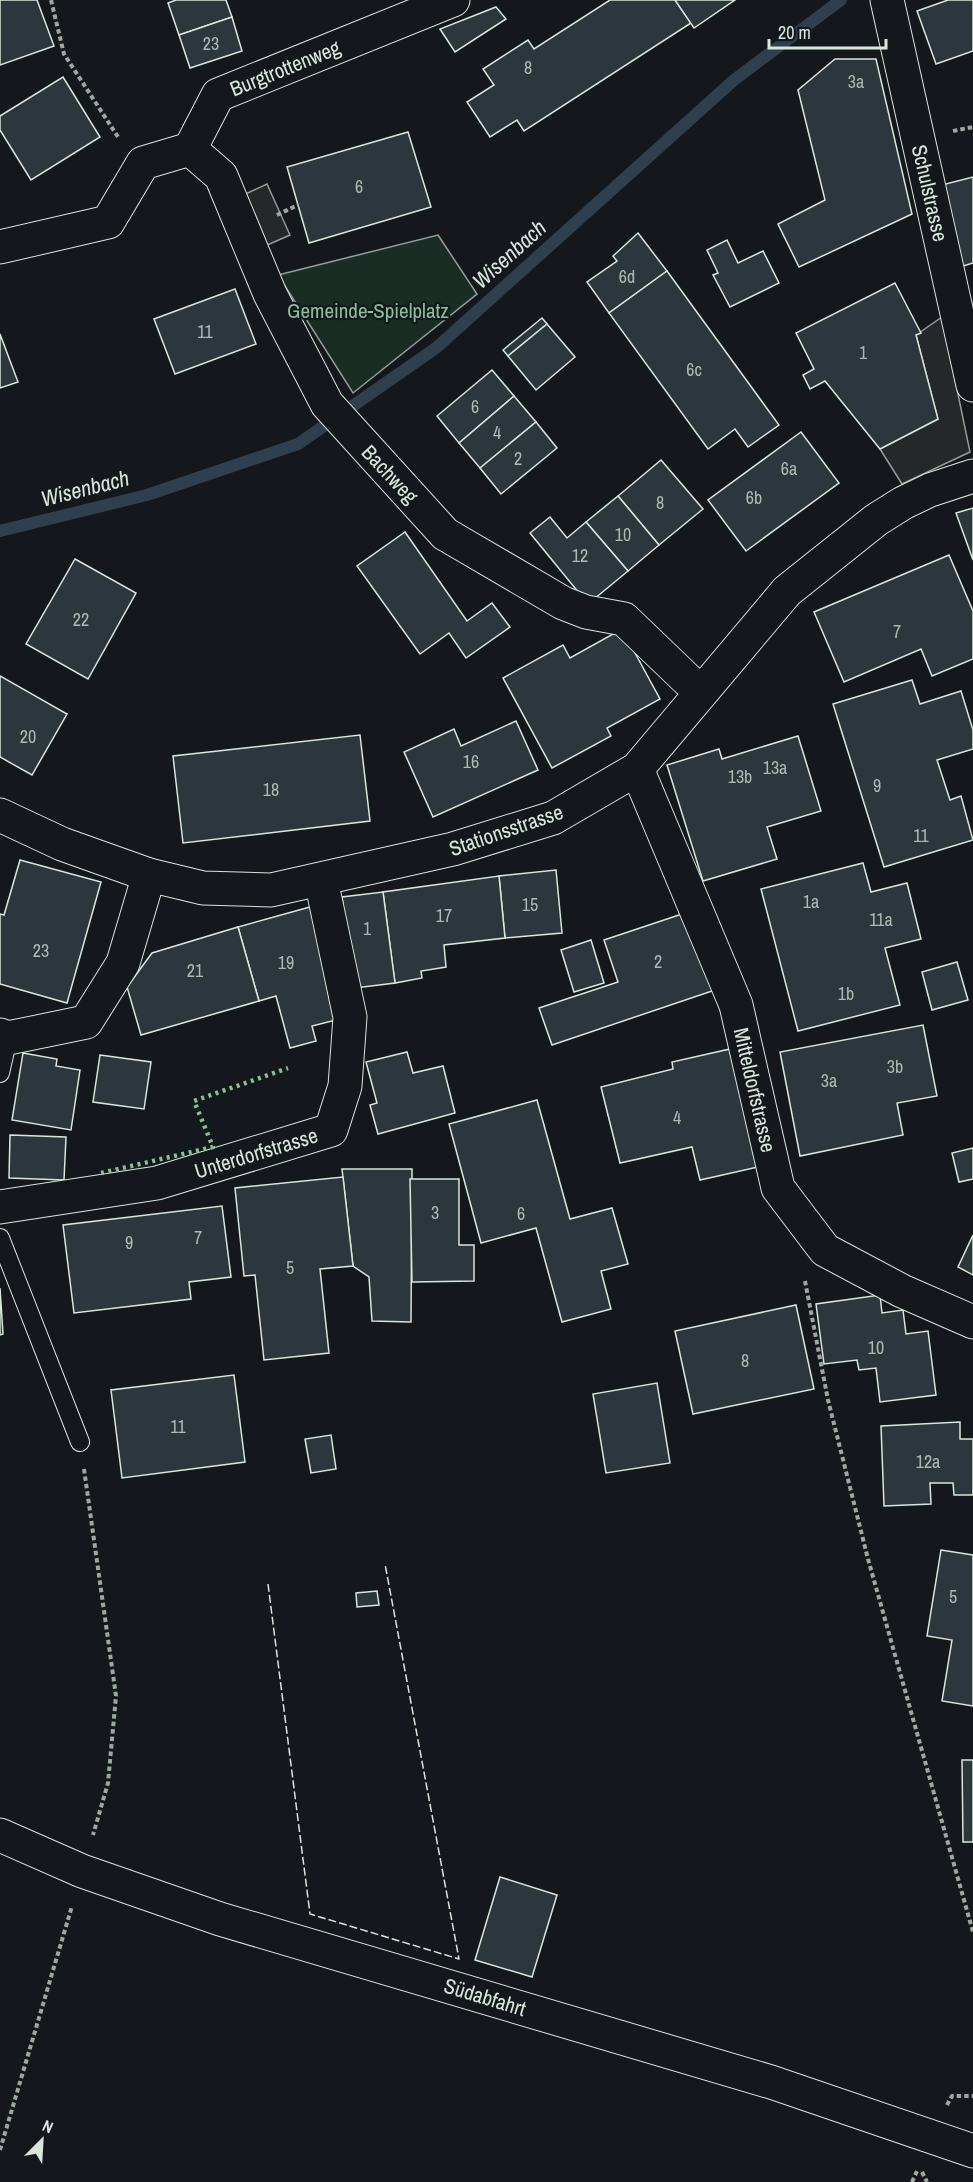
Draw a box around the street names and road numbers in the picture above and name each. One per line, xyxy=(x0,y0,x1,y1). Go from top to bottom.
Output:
street label: Burgtrottenweg xyxy=(225,33,345,103)
street label: Schulstrasse xyxy=(905,142,955,244)
street label: Bachweg xyxy=(355,438,425,510)
street label: Stationsstrasse xyxy=(445,797,567,863)
street label: Mitteldorfstrasse xyxy=(727,1025,783,1155)
street label: Unterdorfstrasse xyxy=(191,1121,321,1185)
street label: Südabfahrt xyxy=(440,1971,530,2023)

